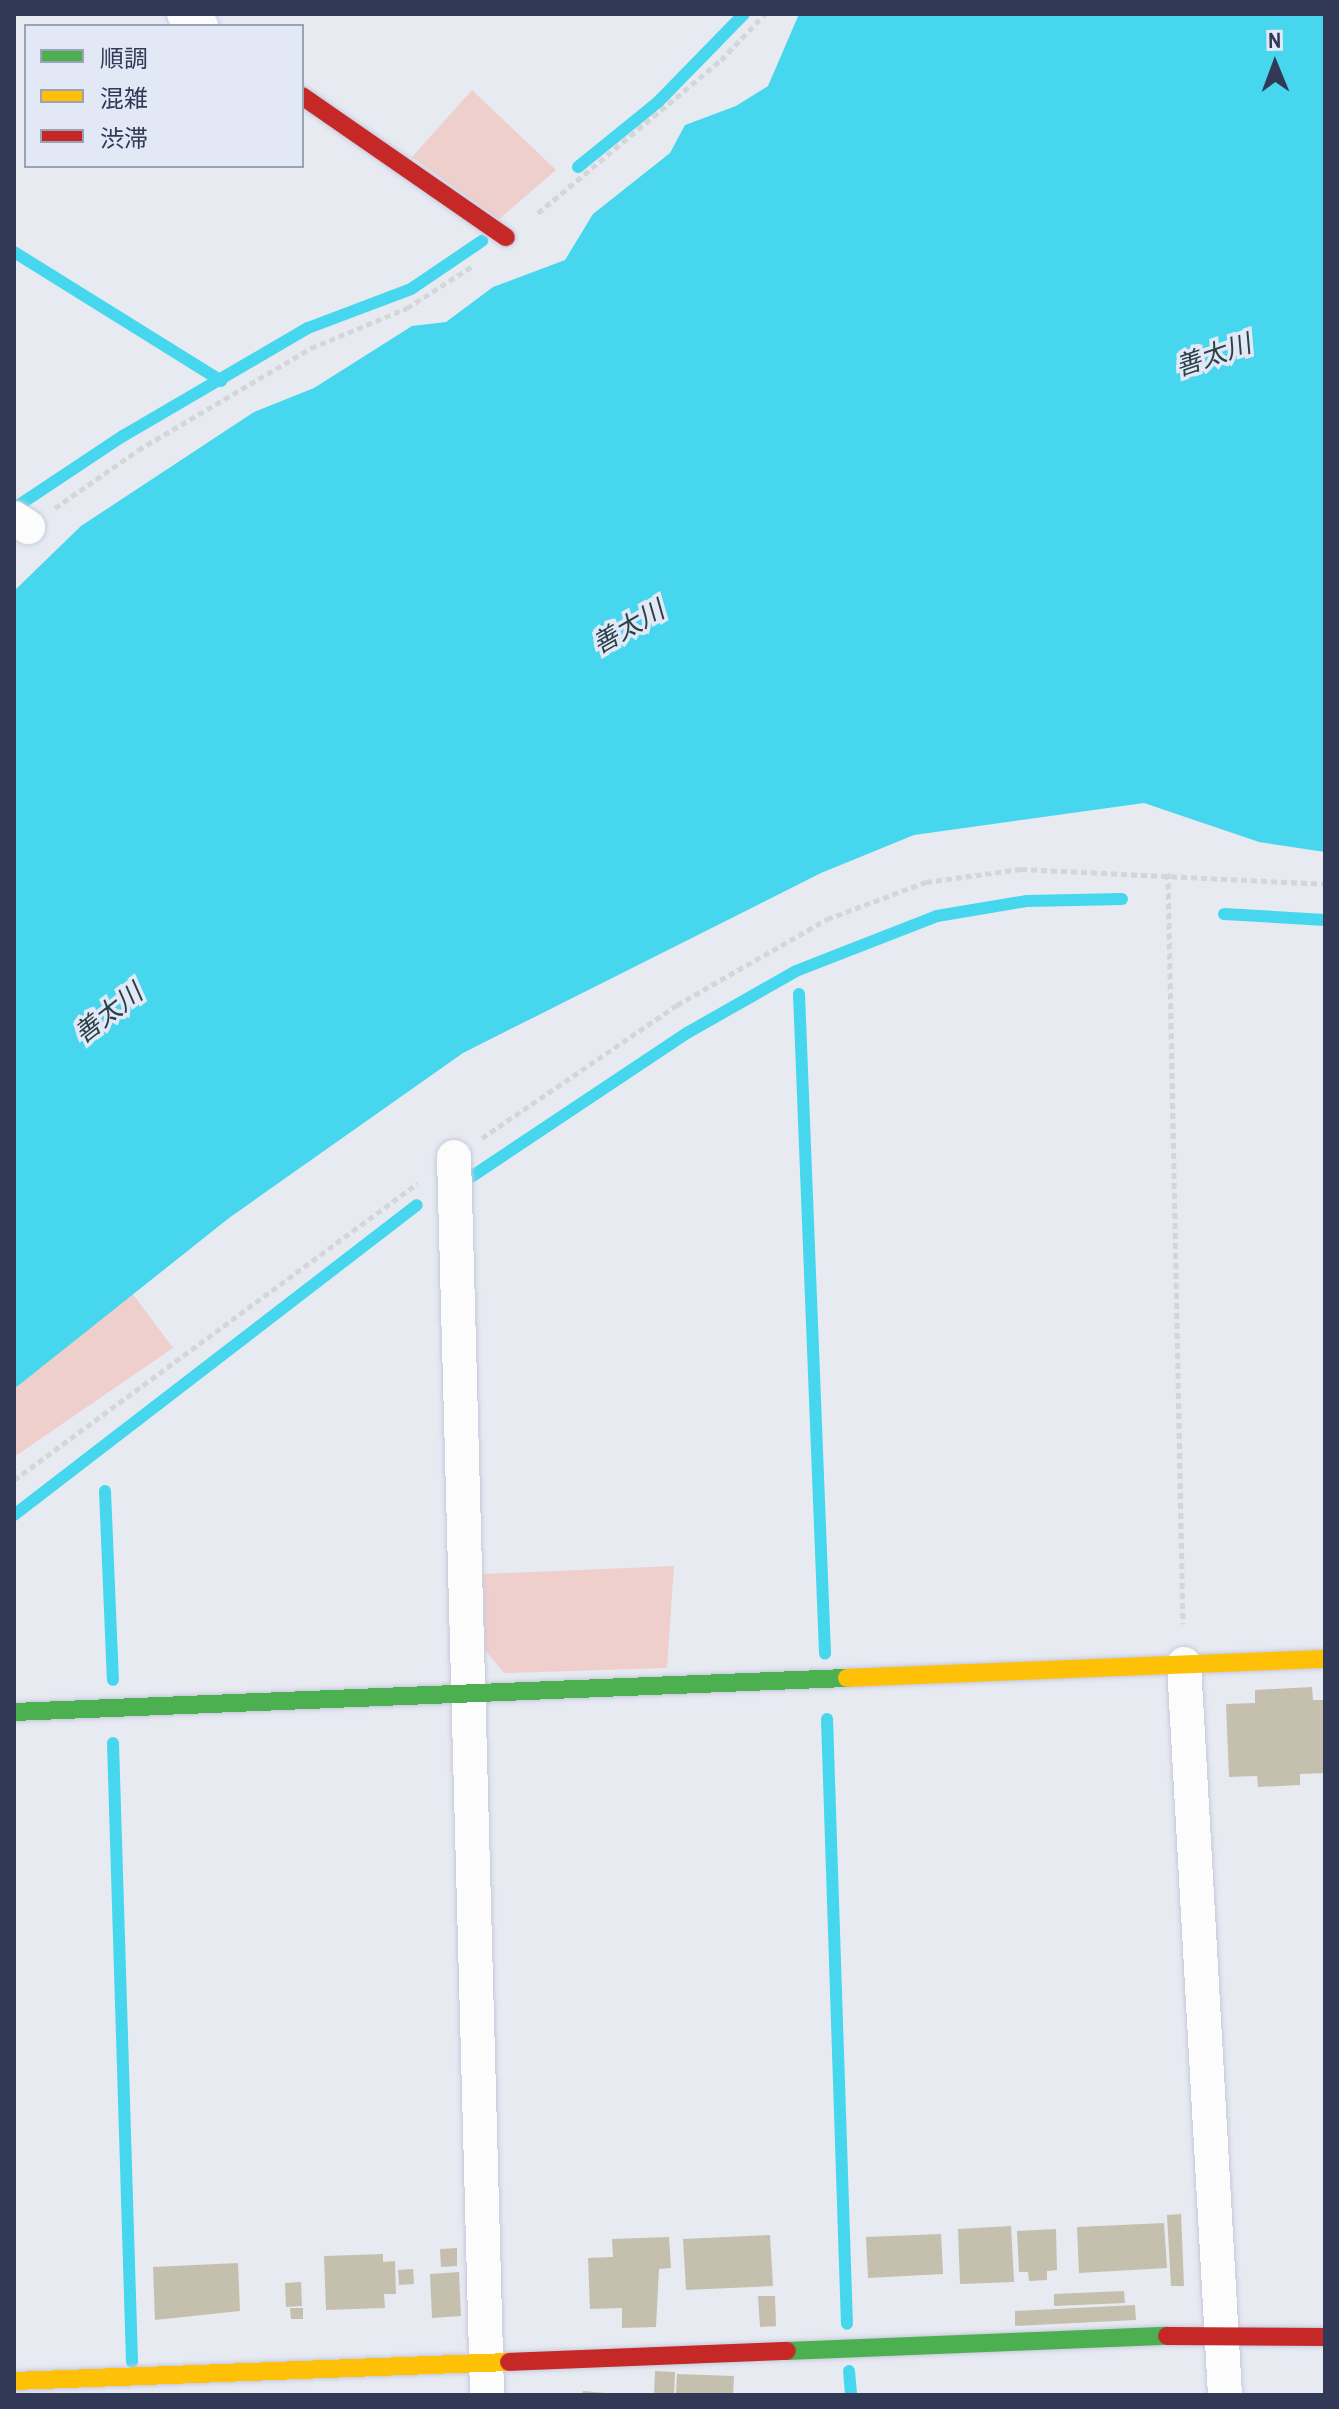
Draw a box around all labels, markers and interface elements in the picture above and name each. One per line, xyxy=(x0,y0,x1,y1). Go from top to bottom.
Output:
legend xyxy=(24,24,304,168)
north arrow xyxy=(1235,24,1315,104)
text: N xyxy=(1268,25,1281,55)
text: 順調 xyxy=(100,42,148,74)
text: 混雑 xyxy=(100,82,148,114)
text: 渋滞 xyxy=(100,122,148,154)
water label: 善太川 xyxy=(1171,328,1255,382)
water label: 善太川 xyxy=(586,594,670,660)
water label: 善太川 xyxy=(68,977,148,1049)

